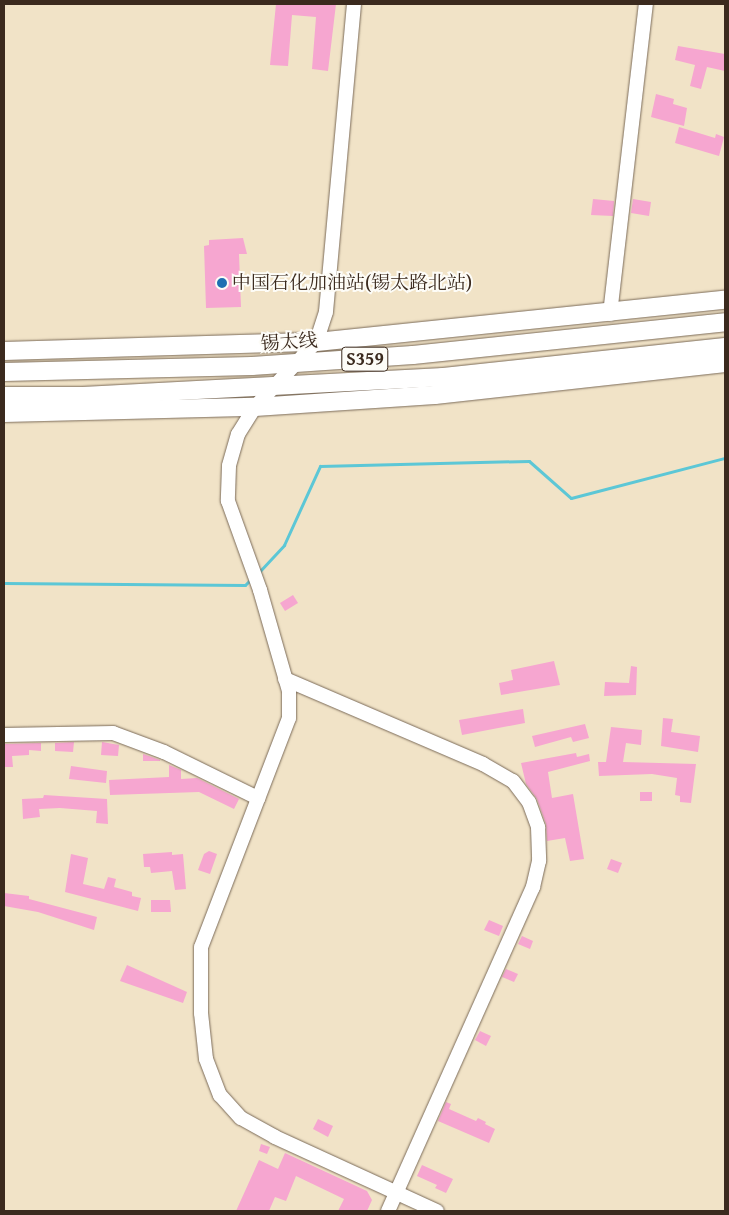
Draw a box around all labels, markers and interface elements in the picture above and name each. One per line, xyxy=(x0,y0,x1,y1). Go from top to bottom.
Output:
place label: 中国石化加油站(锡太路北站) xyxy=(232,272,472,294)
marker: 中国石化加油站(锡太路北站) xyxy=(216,277,228,289)
street label: 锡太线 xyxy=(260,329,318,355)
road number: S359 xyxy=(341,344,389,374)

